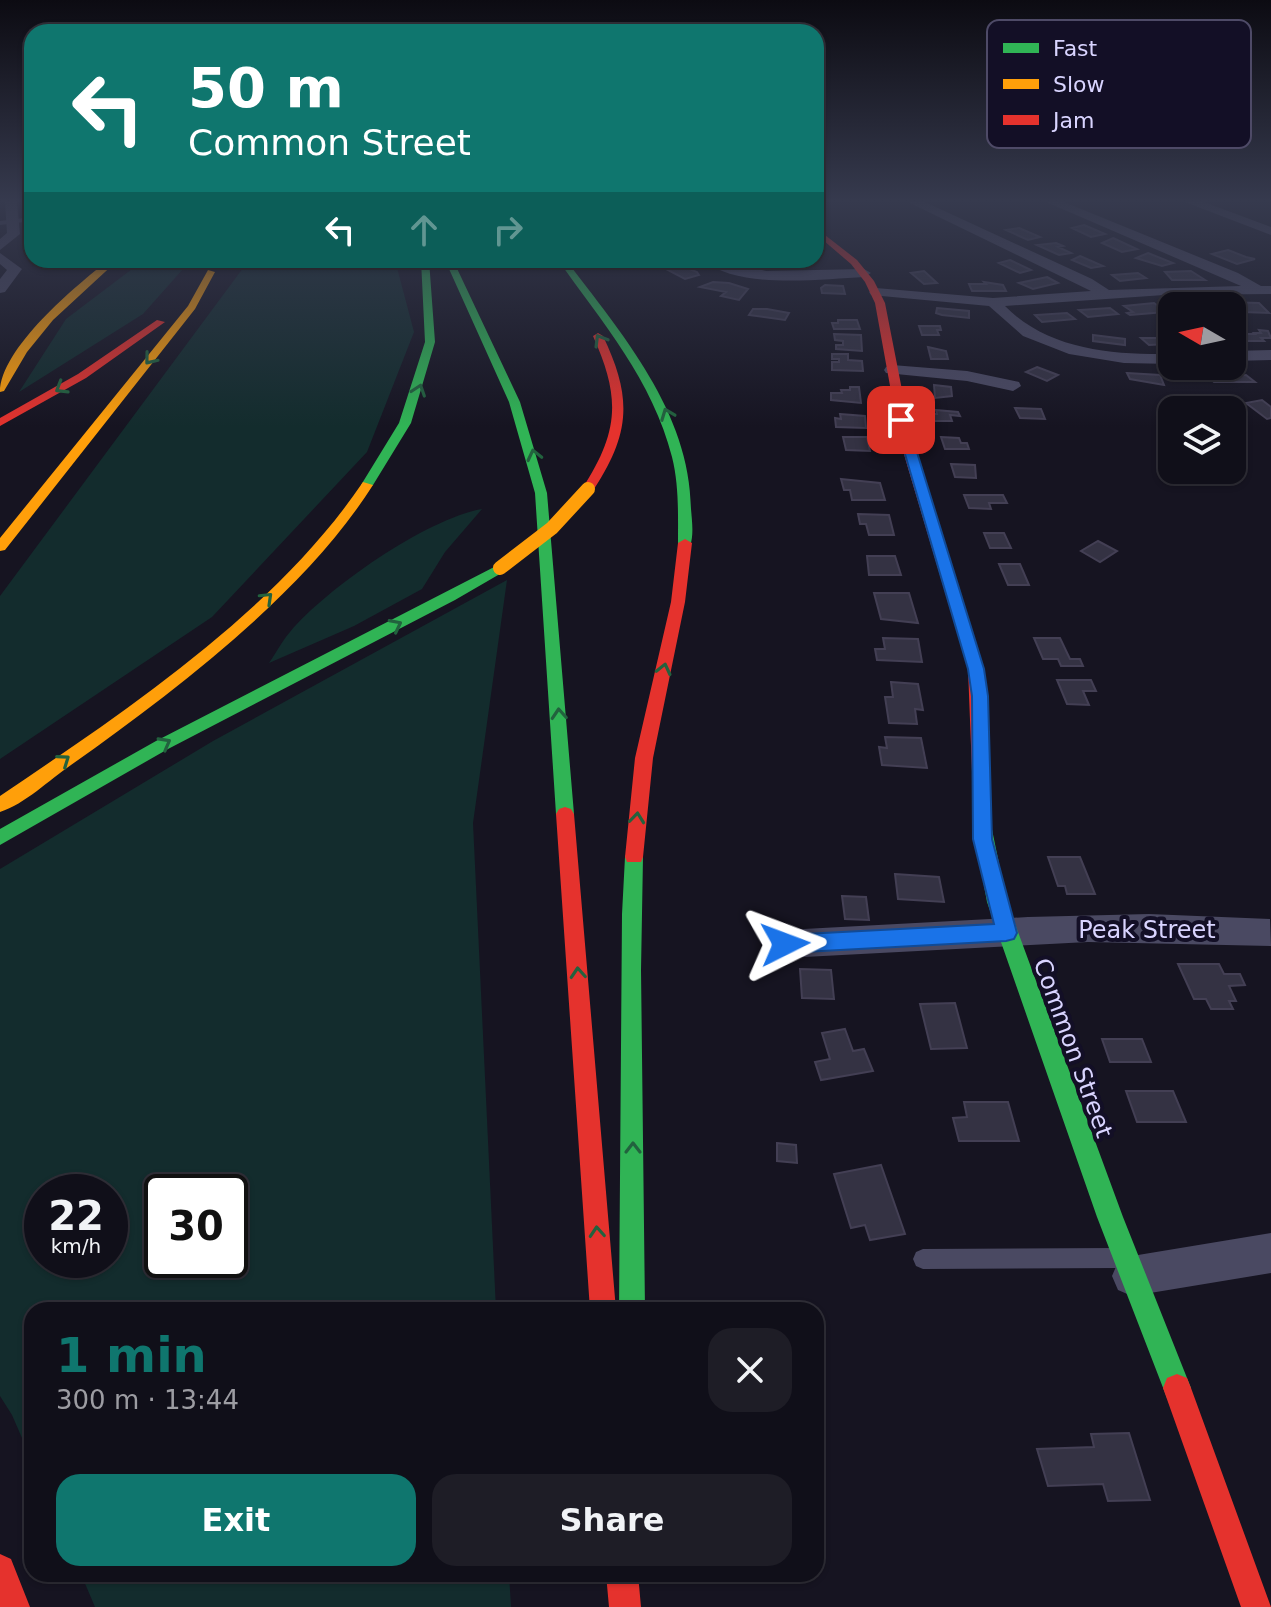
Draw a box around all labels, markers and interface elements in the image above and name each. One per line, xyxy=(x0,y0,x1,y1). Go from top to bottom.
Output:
legend xyxy=(987,20,1251,148)
text: Fast xyxy=(1053,36,1098,61)
text: 50 m xyxy=(188,55,344,120)
icon: left xyxy=(56,56,160,160)
text: Slow xyxy=(1053,72,1105,97)
text: Jam xyxy=(1051,108,1094,133)
text: Common Street xyxy=(188,122,471,163)
icon: left xyxy=(318,208,362,252)
icon: ahead xyxy=(402,208,446,252)
icon: right xyxy=(486,208,530,252)
north arrow xyxy=(1158,292,1246,380)
map controls xyxy=(1158,292,1246,484)
one-way arrow xyxy=(594,334,610,348)
one-way arrow xyxy=(146,350,160,365)
one-way arrow xyxy=(55,378,70,394)
one-way arrow xyxy=(410,384,426,398)
pin xyxy=(867,386,935,454)
button: layers xyxy=(1158,396,1246,484)
icon: arrive xyxy=(879,398,923,442)
one-way arrow xyxy=(660,408,677,422)
one-way arrow xyxy=(526,449,543,462)
one-way arrow xyxy=(258,593,272,607)
one-way arrow xyxy=(388,619,403,634)
one-way arrow xyxy=(655,663,672,677)
one-way arrow xyxy=(551,707,568,720)
one-way arrow xyxy=(157,738,171,753)
one-way arrow xyxy=(56,755,70,770)
one-way arrow xyxy=(628,811,645,824)
position arrow xyxy=(743,902,827,986)
street label: Peak Street xyxy=(1078,916,1216,944)
street label: Common Street xyxy=(1028,955,1118,1141)
one-way arrow xyxy=(570,966,587,979)
one-way arrow xyxy=(624,1141,642,1154)
speed limit sign: 30 xyxy=(144,1174,248,1278)
text: 22 xyxy=(48,1193,104,1239)
one-way arrow xyxy=(589,1225,606,1238)
text: km/h xyxy=(51,1234,101,1258)
text: 1 min xyxy=(56,1327,207,1383)
button: close xyxy=(708,1328,792,1412)
text: 300 m · 13:44 xyxy=(56,1385,239,1415)
button: Exit xyxy=(56,1474,416,1566)
button: Share xyxy=(432,1474,792,1566)

